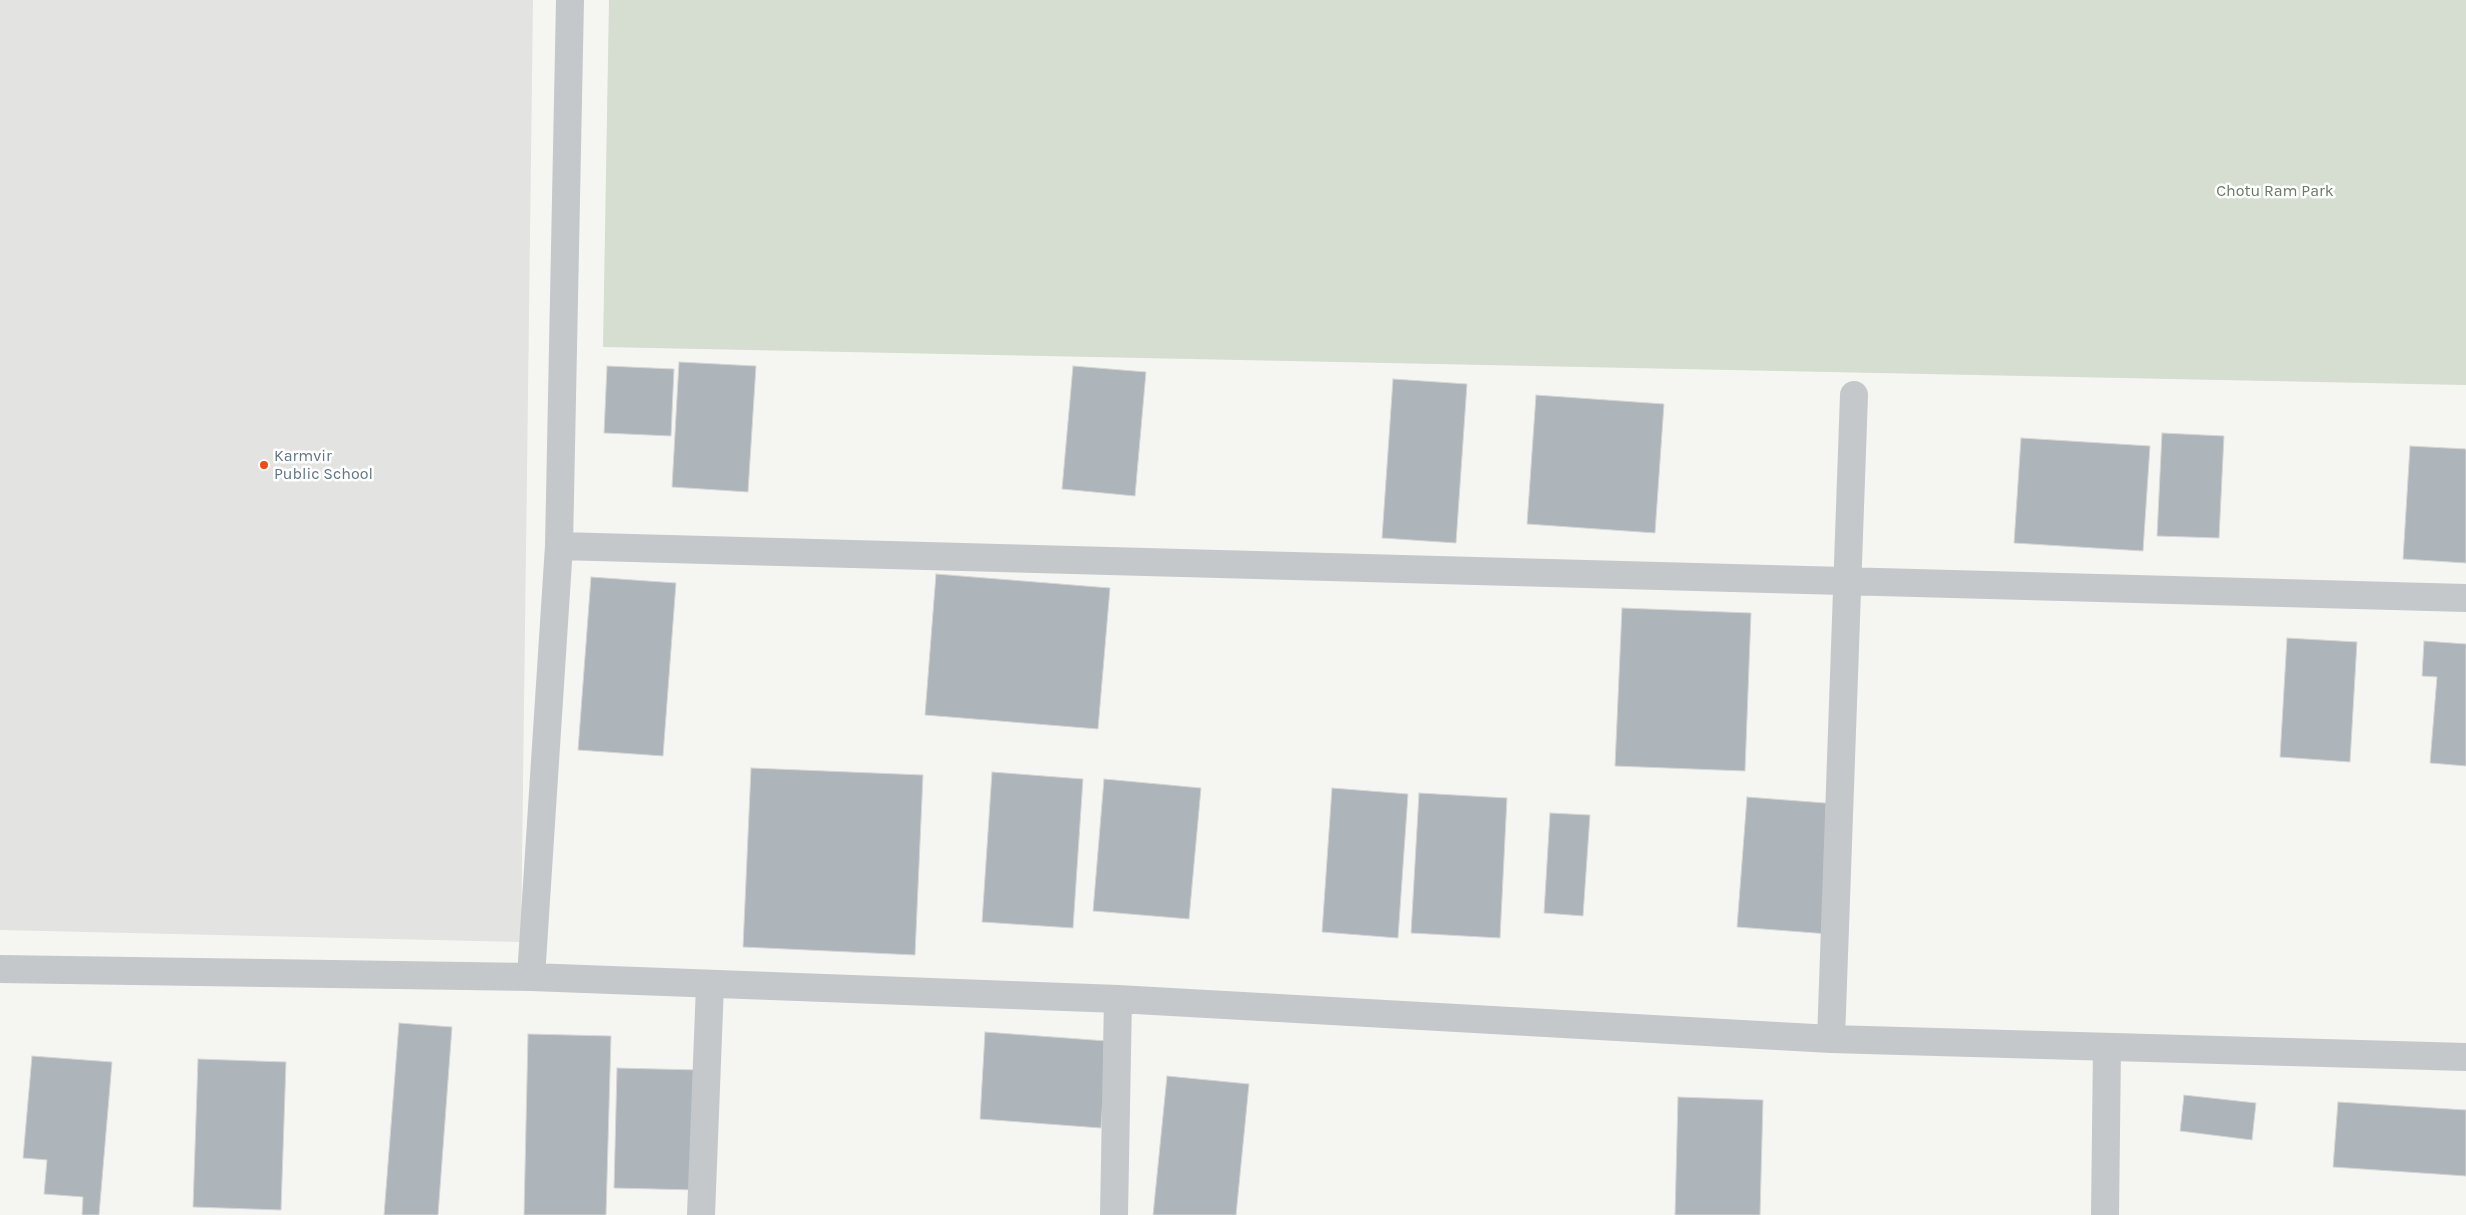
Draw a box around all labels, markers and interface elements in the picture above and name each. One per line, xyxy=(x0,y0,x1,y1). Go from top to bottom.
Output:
park label: Chotu Ram Park xyxy=(2216,181,2334,201)
place label: Karmvir Public School xyxy=(274,446,373,484)
marker: Karmvir Public School xyxy=(258,459,270,471)

